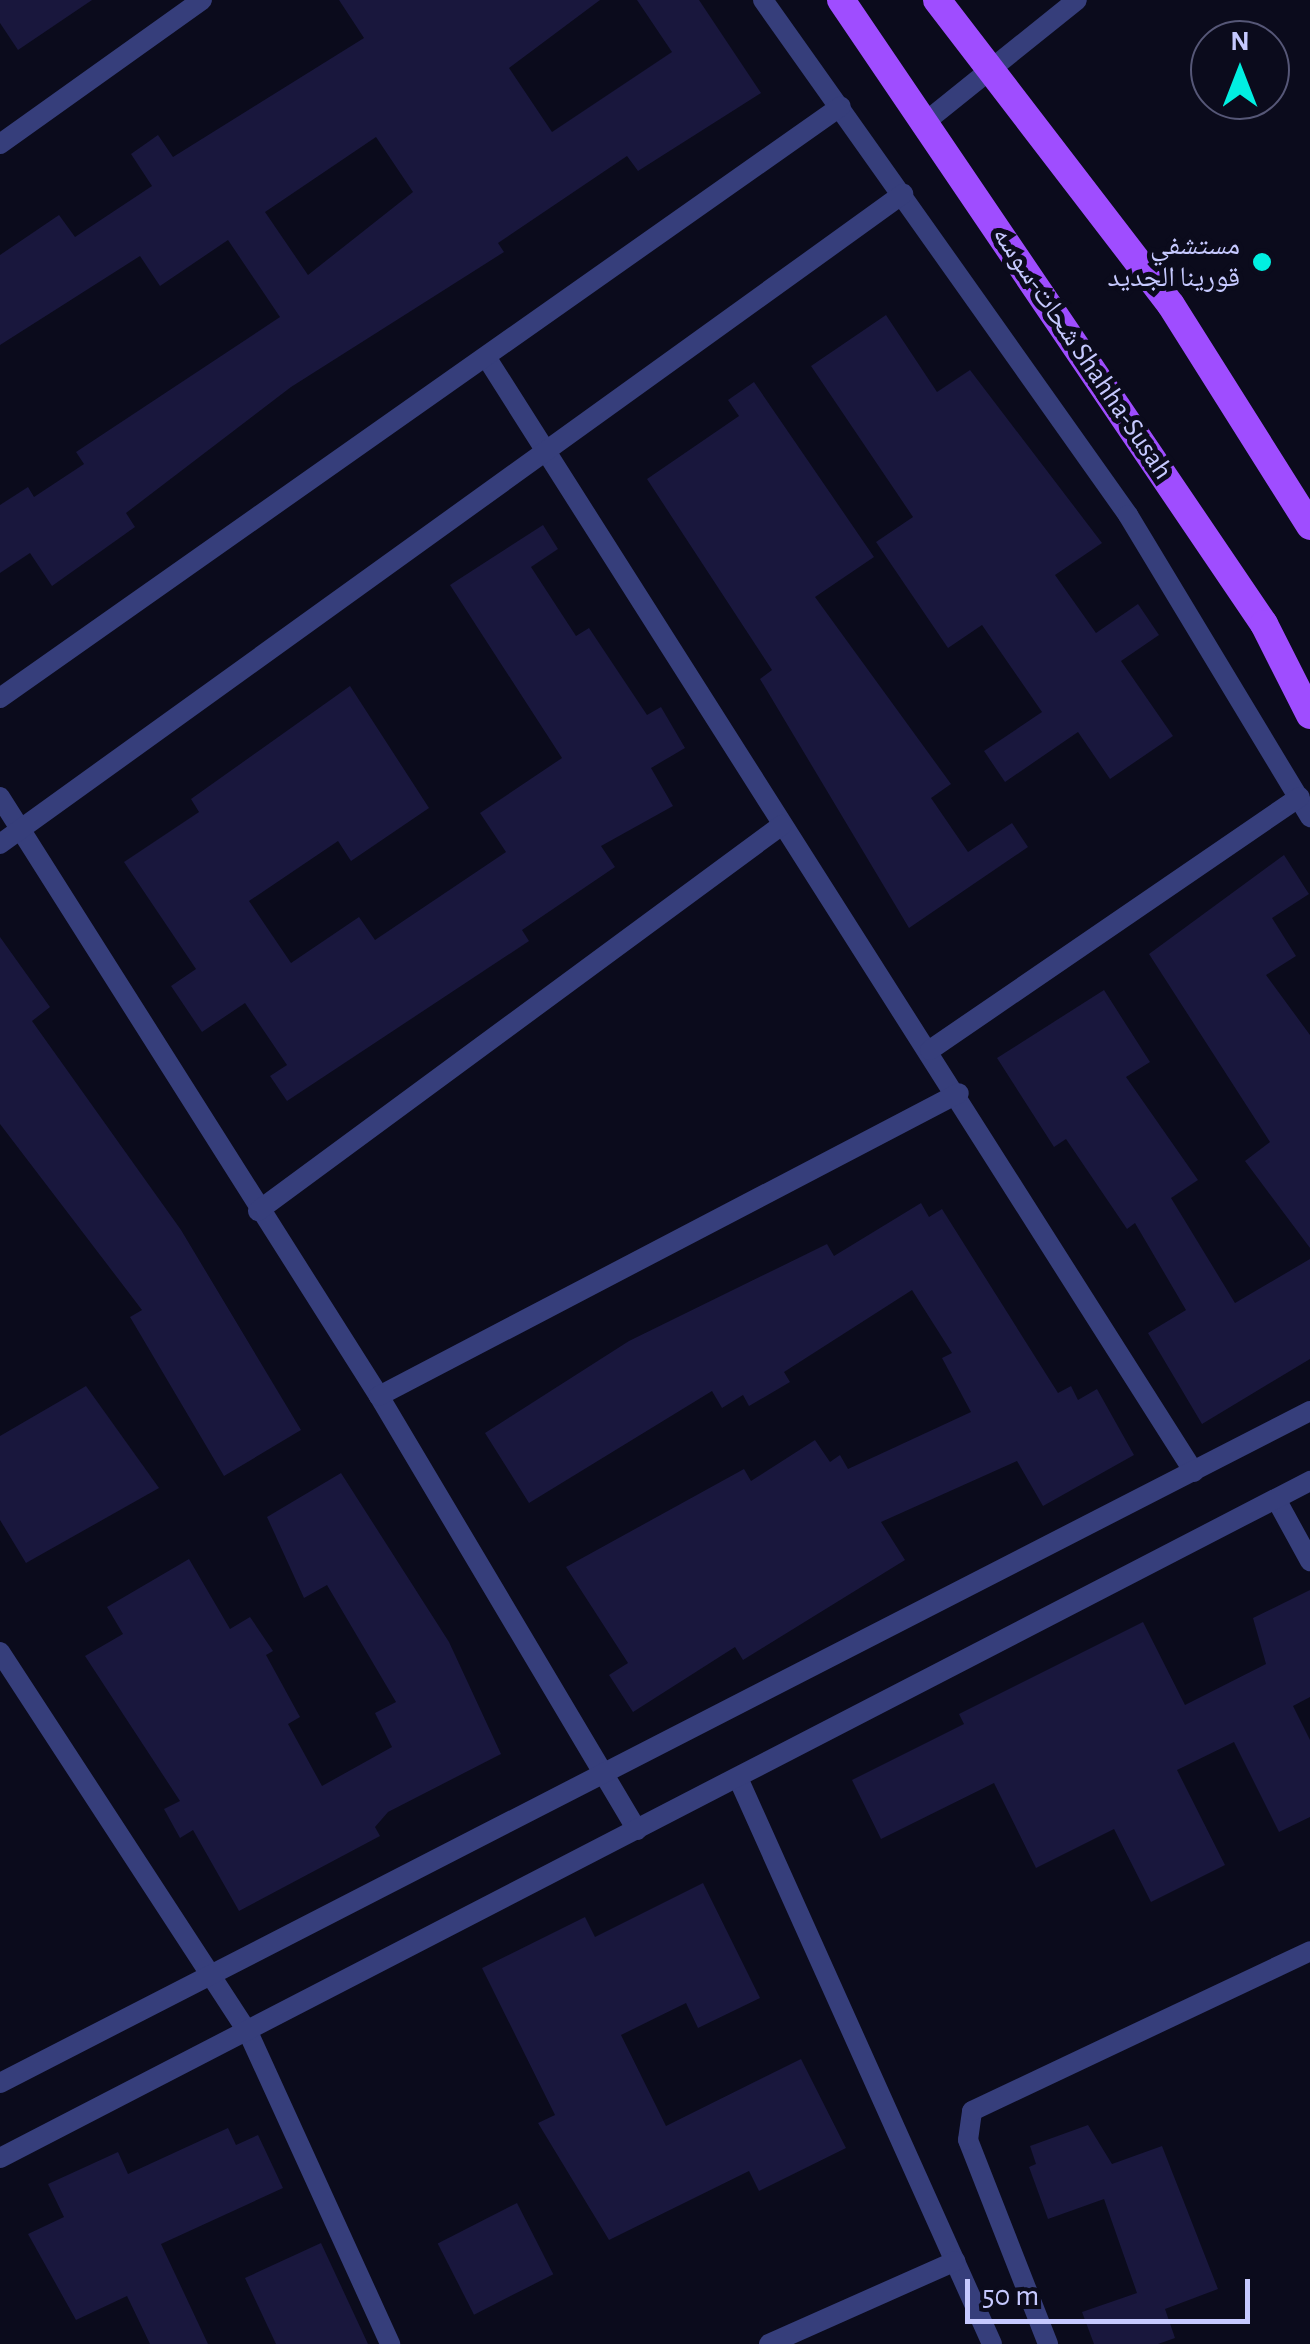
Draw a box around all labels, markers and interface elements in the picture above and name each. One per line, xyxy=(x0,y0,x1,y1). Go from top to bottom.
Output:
north arrow xyxy=(1190,20,1290,120)
text: N xyxy=(1230,28,1250,56)
street label: شحات-سوسه Shahha-Susah xyxy=(985,220,1179,486)
place label: مستشفي قورينا الجديد xyxy=(1107,229,1240,295)
marker: مستشفي قورينا الجديد xyxy=(1249,249,1275,275)
scale bar xyxy=(970,2259,1255,2321)
text: 50 m xyxy=(982,2281,1039,2311)

